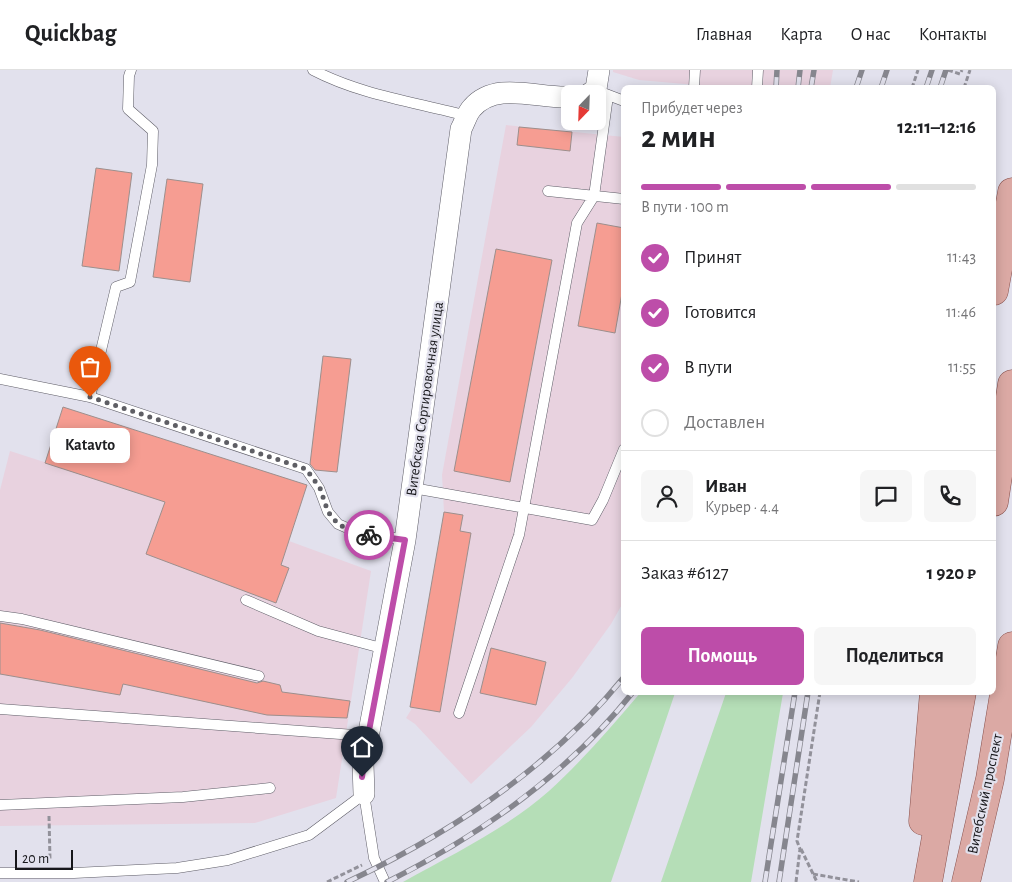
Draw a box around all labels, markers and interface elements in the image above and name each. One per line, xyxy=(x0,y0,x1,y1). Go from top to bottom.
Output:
text: Quickbag xyxy=(25,22,117,46)
text: Главная xyxy=(696,26,752,44)
text: Карта xyxy=(780,26,822,44)
text: О нас xyxy=(850,26,891,44)
text: Контакты xyxy=(919,26,987,44)
north arrow xyxy=(561,85,606,130)
map controls xyxy=(561,85,606,130)
text: Прибудет через xyxy=(641,100,743,116)
text: 12:11–12:16 xyxy=(897,118,976,137)
text: 2 мин xyxy=(641,121,716,153)
text: В пути · 100 m xyxy=(641,199,729,215)
icon: check xyxy=(641,244,669,272)
text: Принят xyxy=(684,248,741,267)
text: 11:43 xyxy=(947,249,976,265)
icon: check xyxy=(641,299,669,327)
street label: Витебская Сортировочная улица xyxy=(404,301,446,497)
text: Готовится xyxy=(684,303,757,322)
text: 11:46 xyxy=(946,304,976,320)
pin xyxy=(69,346,111,397)
icon: bag xyxy=(76,353,104,381)
icon: check xyxy=(641,354,669,382)
text: В пути xyxy=(684,358,733,377)
text: 11:55 xyxy=(948,359,976,375)
text: Доставлен xyxy=(684,413,765,432)
callout: Katavto xyxy=(50,427,130,462)
text: Katavto xyxy=(65,437,115,453)
button: person xyxy=(641,470,693,522)
button: chat xyxy=(860,470,912,522)
button: phone xyxy=(924,470,976,522)
text: Иван xyxy=(705,477,747,496)
text: Курьер · 4.4 xyxy=(705,499,779,515)
courier xyxy=(344,510,394,560)
icon: bike xyxy=(355,521,383,549)
text: Заказ #6127 xyxy=(641,564,729,583)
text: 1 920 ₽ xyxy=(927,564,976,583)
button: Помощь xyxy=(641,627,804,685)
button: Поделиться xyxy=(814,627,976,685)
pin xyxy=(341,726,383,777)
street label: Витебский проспект xyxy=(965,732,1005,855)
icon: home xyxy=(348,733,376,761)
scale bar xyxy=(15,847,72,870)
text: 20 m xyxy=(22,852,49,866)

